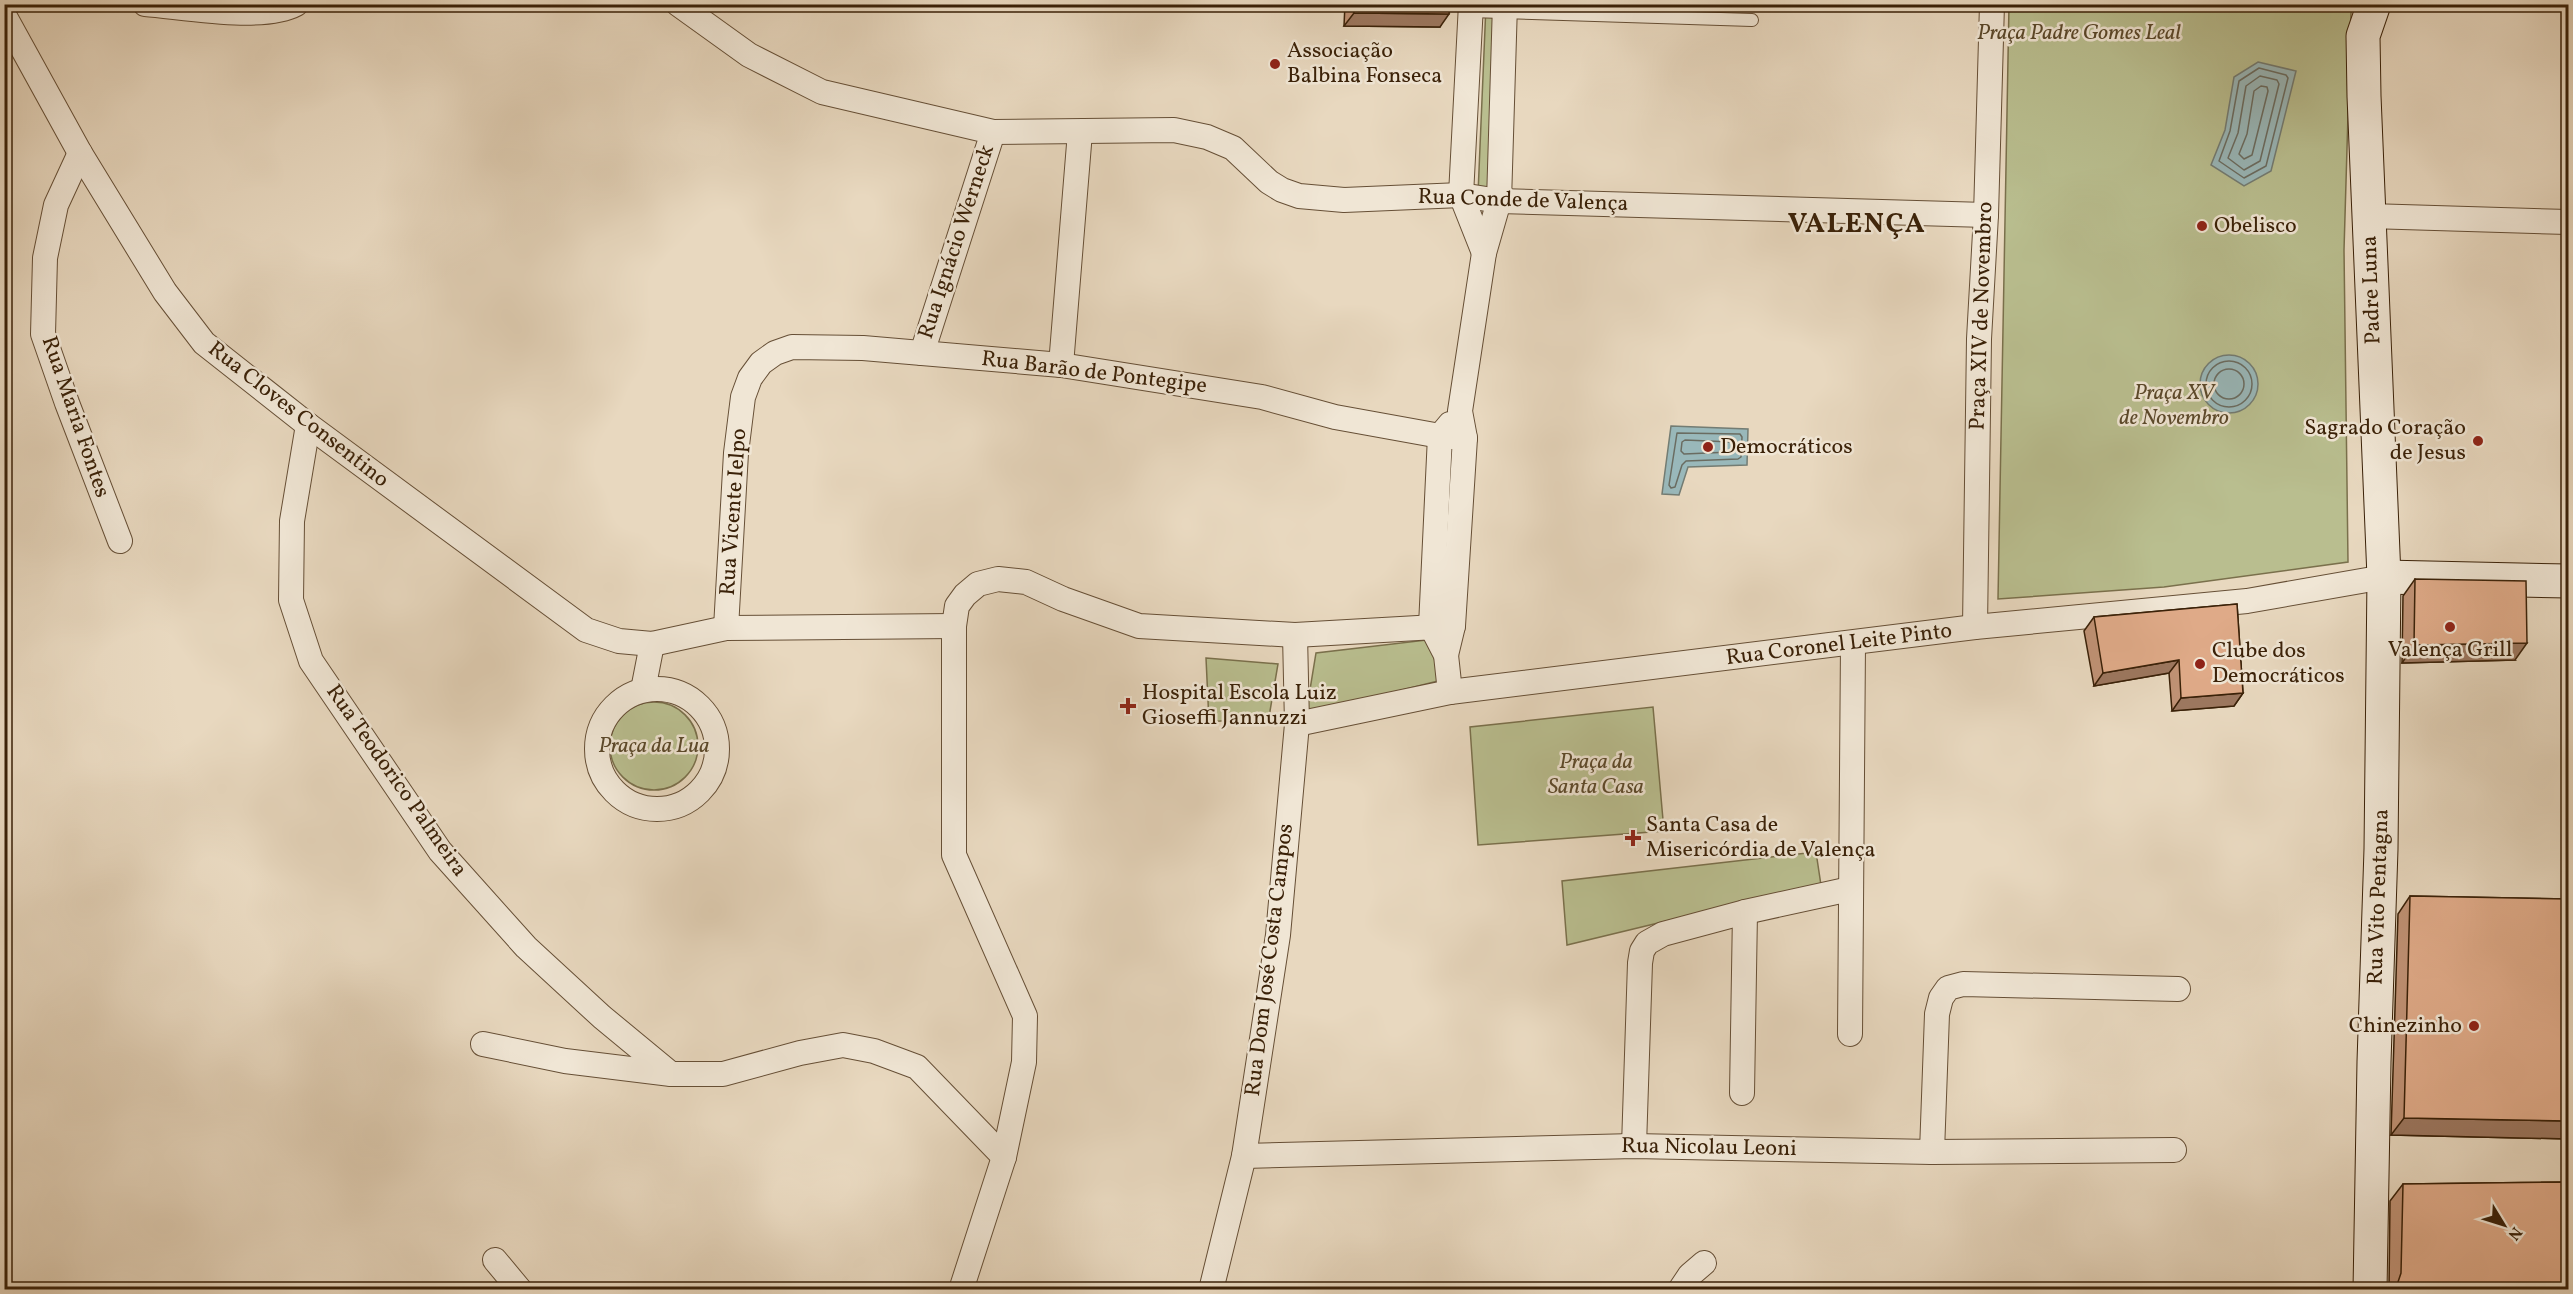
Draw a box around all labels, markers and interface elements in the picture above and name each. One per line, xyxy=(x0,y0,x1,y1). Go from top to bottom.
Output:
park label: Praça Padre Gomes Leal xyxy=(1977,18,2182,49)
place label: Associação Balbina Fonseca xyxy=(1287,36,1442,92)
marker: Associação Balbina Fonseca xyxy=(1268,57,1282,71)
street label: Rua Ignácio Werneck xyxy=(911,141,1003,343)
street label: Rua Conde de Valença xyxy=(1417,182,1629,220)
street label: Praça XIV de Novembro xyxy=(1963,201,2001,431)
district label: VALENÇA xyxy=(1788,205,1926,244)
place label: Obelisco xyxy=(2214,211,2297,242)
marker: Obelisco xyxy=(2195,219,2209,233)
street label: Padre Luna xyxy=(2355,235,2389,345)
street label: Rua Maria Fontes xyxy=(33,332,117,502)
street label: Rua Cloves Consentino xyxy=(201,334,395,496)
street label: Rua Barão de Pontegipe xyxy=(979,344,1209,402)
park label: Praça XV de Novembro xyxy=(2119,378,2229,434)
place label: Sagrado Coração de Jesus xyxy=(2304,413,2466,469)
street label: Rua Vicente Ielpo xyxy=(713,427,755,597)
place label: Democráticos xyxy=(1720,432,1853,463)
marker: Sagrado Coração de Jesus xyxy=(2471,434,2485,448)
marker: Democráticos xyxy=(1701,440,1715,454)
street label: Rua Coronel Leite Pinto xyxy=(1724,616,1954,674)
marker: Valença Grill xyxy=(2443,620,2457,634)
place label: Valença Grill xyxy=(2388,635,2512,666)
place label: Clube dos Democráticos xyxy=(2212,636,2345,692)
marker: Clube dos Democráticos xyxy=(2193,657,2207,671)
place label: Hospital Escola Luiz Gioseffi Jannuzzi xyxy=(1142,678,1337,734)
street label: Rua Teodorico Palmeira xyxy=(318,679,474,884)
marker: Hospital Escola Luiz Gioseffi Jannuzzi xyxy=(1119,697,1137,715)
park label: Praça da Lua xyxy=(598,731,710,762)
park label: Praça da Santa Casa xyxy=(1548,747,1644,803)
street label: Rua Vito Pentagna xyxy=(2360,808,2398,986)
place label: Santa Casa de Misericórdia de Valença xyxy=(1646,810,1876,866)
street label: Rua Dom José Costa Campos xyxy=(1238,822,1302,1098)
marker: Santa Casa de Misericórdia de Valença xyxy=(1624,829,1642,847)
place label: Chinezinho xyxy=(2349,1011,2462,1042)
marker: Chinezinho xyxy=(2467,1019,2481,1033)
street label: Rua Nicolau Leoni xyxy=(1621,1131,1797,1165)
north arrow xyxy=(2474,1195,2534,1255)
text: N xyxy=(2502,1222,2526,1245)

